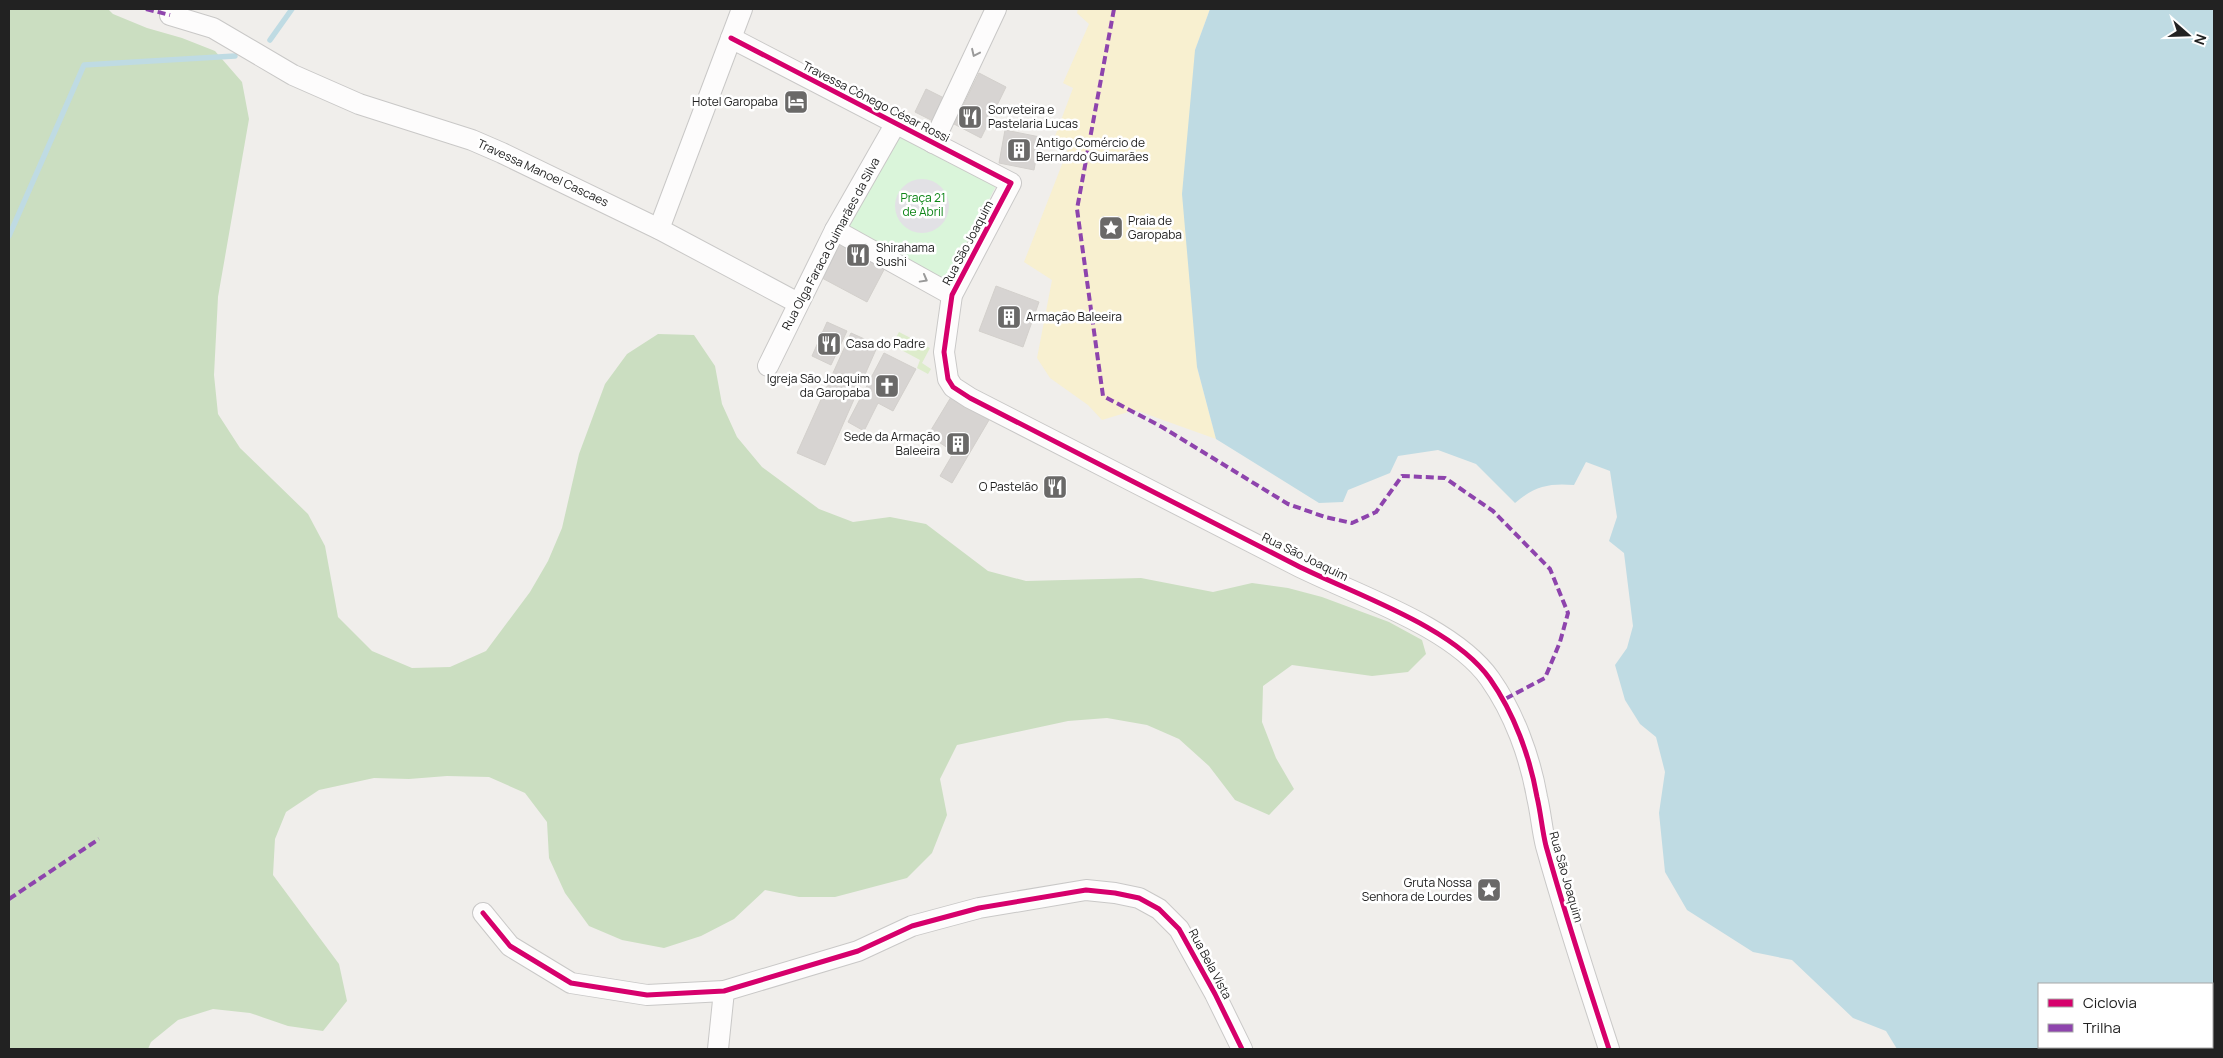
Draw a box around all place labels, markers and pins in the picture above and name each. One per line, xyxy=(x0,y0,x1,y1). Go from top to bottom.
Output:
hotel icon: Hotel Garopaba xyxy=(783,89,809,115)
place label: Hotel Garopaba xyxy=(692,93,778,110)
place label: Sorveteira e Pastelaria Lucas xyxy=(988,101,1078,132)
restaurant icon: Sorveteira e Pastelaria Lucas xyxy=(957,104,983,130)
place label: Antigo Comércio de Bernardo Guimarães xyxy=(1036,134,1149,165)
building icon: Antigo Comércio de Bernardo Guimarães xyxy=(1006,137,1032,163)
place label: Praia de Garopaba xyxy=(1128,212,1182,243)
place icon: Praia de Garopaba xyxy=(1098,215,1124,241)
place label: Shirahama Sushi xyxy=(876,239,935,270)
restaurant icon: Shirahama Sushi xyxy=(845,242,871,268)
building icon: Armação Baleeira xyxy=(996,304,1022,330)
place label: Armação Baleeira xyxy=(1026,308,1122,325)
restaurant icon: Casa do Padre xyxy=(816,331,842,357)
place label: Casa do Padre xyxy=(846,335,925,352)
place label: Igreja São Joaquim da Garopaba xyxy=(767,370,870,401)
church icon: Igreja São Joaquim da Garopaba xyxy=(874,373,900,399)
place label: Sede da Armação Baleeira xyxy=(844,428,940,459)
building icon: Sede da Armação Baleeira xyxy=(945,431,971,457)
restaurant icon: O Pastelão xyxy=(1042,474,1068,500)
place label: O Pastelão xyxy=(979,478,1038,495)
place label: Gruta Nossa Senhora de Lourdes xyxy=(1362,874,1472,905)
place icon: Gruta Nossa Senhora de Lourdes xyxy=(1476,877,1502,903)

